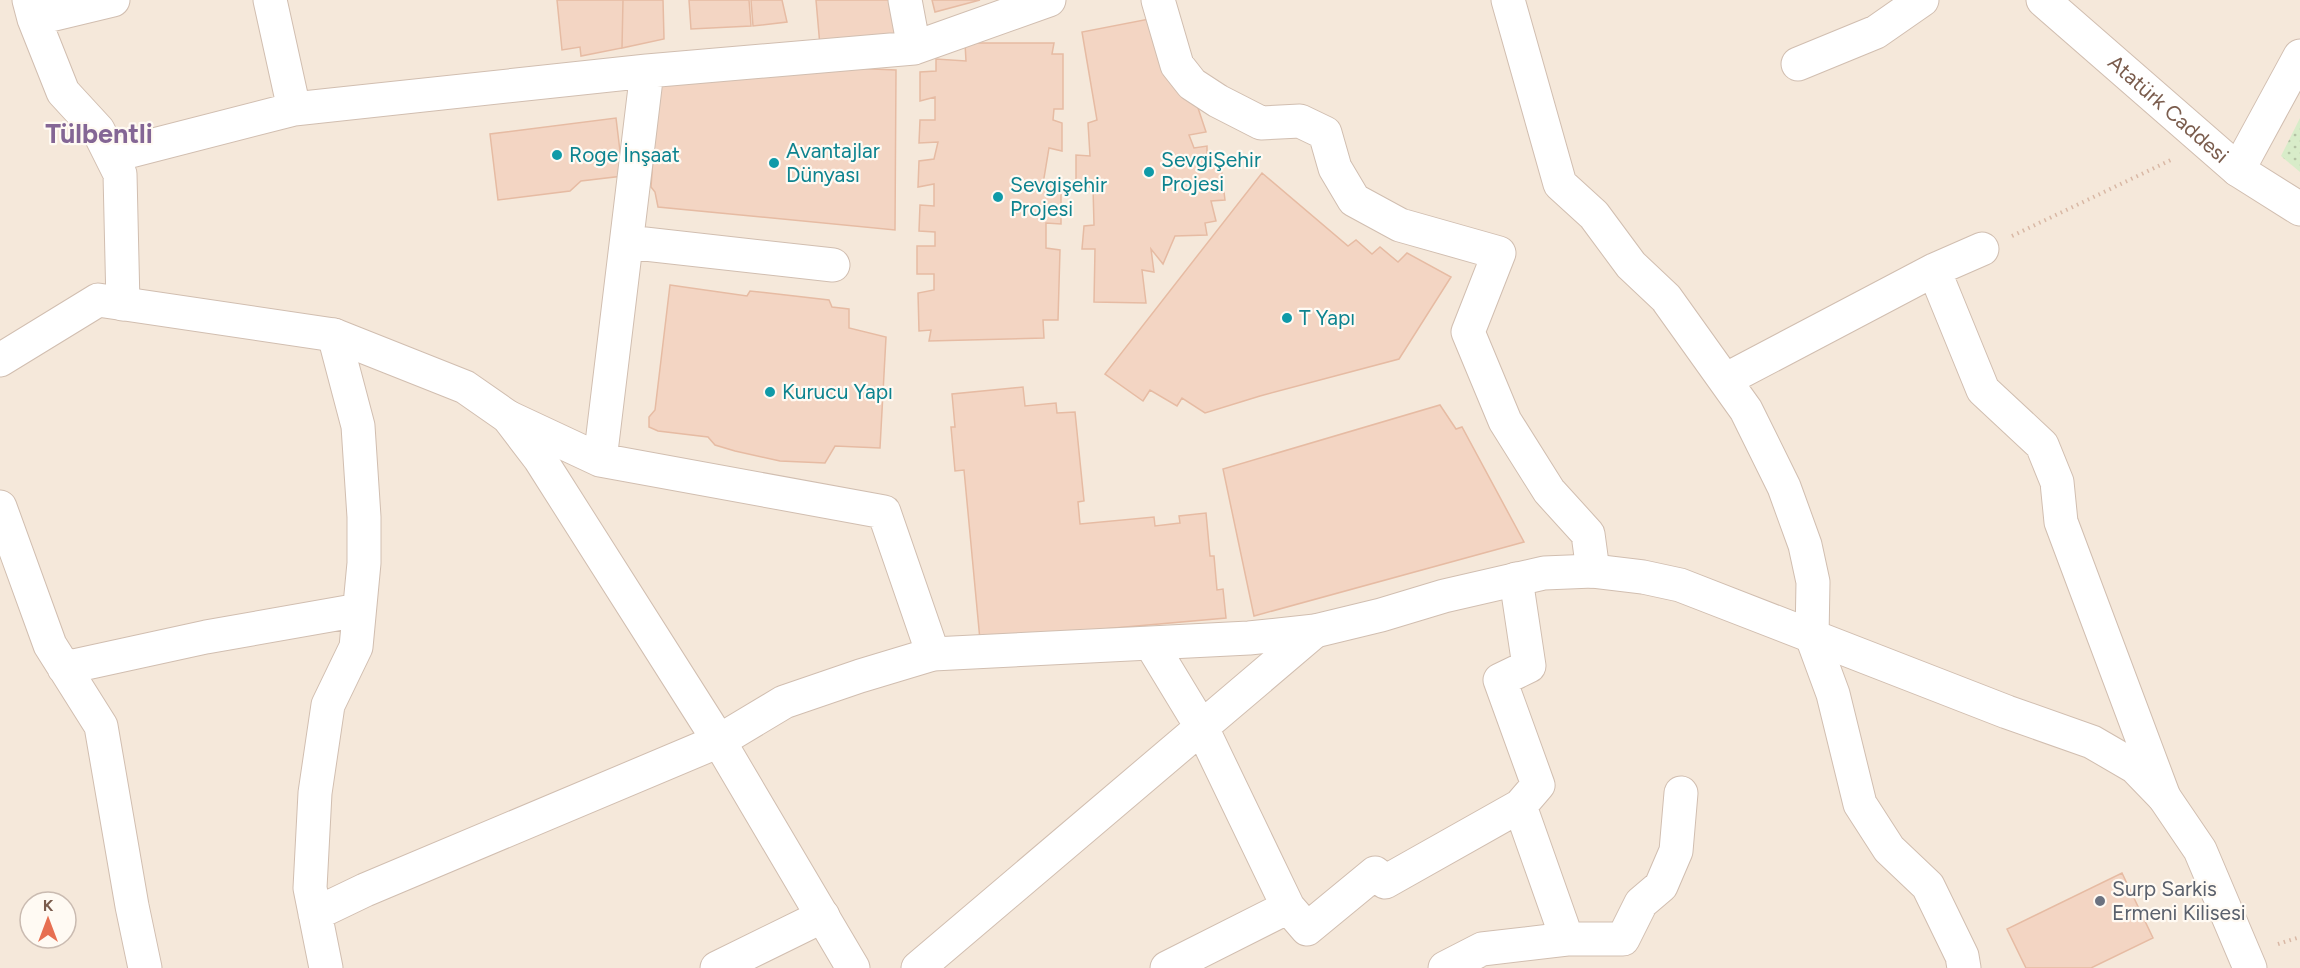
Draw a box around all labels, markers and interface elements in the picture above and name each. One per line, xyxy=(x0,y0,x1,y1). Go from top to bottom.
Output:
street label: Atatürk Caddesi xyxy=(2103,49,2234,168)
district label: Tülbentli xyxy=(45,117,153,150)
place label: Avantajlar Dünyası xyxy=(786,138,880,187)
place label: Roge İnşaat xyxy=(569,142,680,167)
place label: SevgiŞehir Projesi xyxy=(1161,147,1261,196)
marker: Roge İnşaat xyxy=(550,148,564,162)
marker: Avantajlar Dünyası xyxy=(767,156,781,170)
marker: SevgiŞehir Projesi xyxy=(1142,165,1156,179)
place label: Sevgişehir Projesi xyxy=(1010,172,1107,221)
marker: Sevgişehir Projesi xyxy=(991,190,1005,204)
place label: T Yapı xyxy=(1299,305,1355,330)
marker: T Yapı xyxy=(1280,311,1294,325)
place label: Kurucu Yapı xyxy=(782,379,893,404)
marker: Kurucu Yapı xyxy=(763,385,777,399)
place label: Surp Sarkis Ermeni Kilisesi xyxy=(2112,876,2246,925)
north arrow xyxy=(18,890,78,950)
marker: Surp Sarkis Ermeni Kilisesi xyxy=(2093,894,2107,908)
text: K xyxy=(43,896,54,915)

